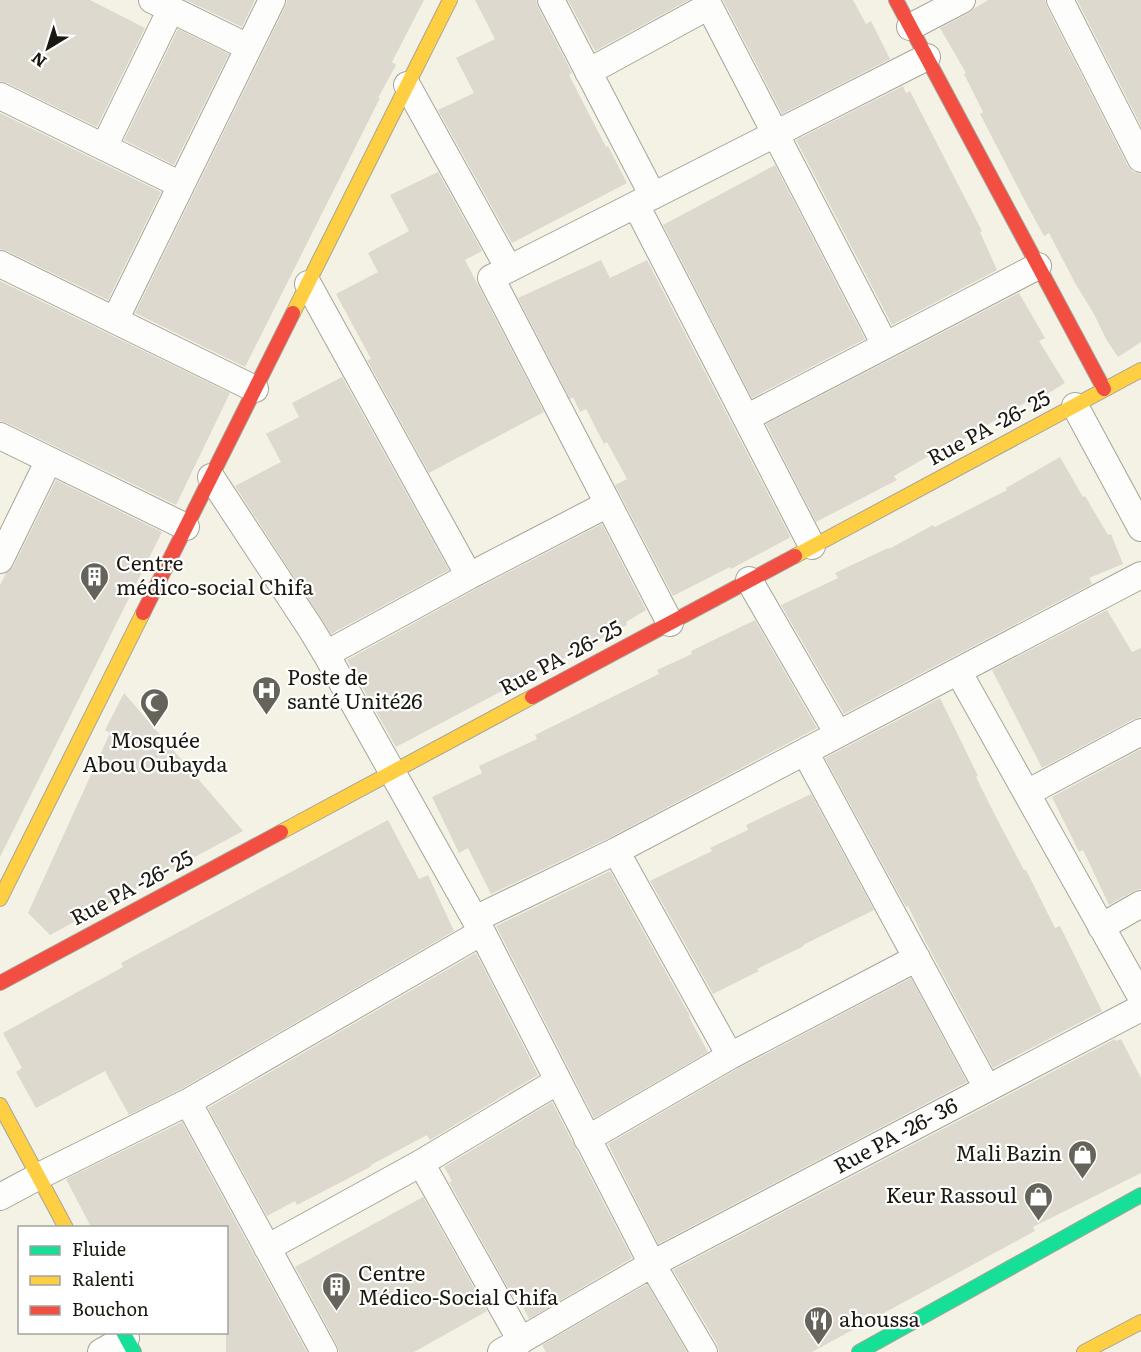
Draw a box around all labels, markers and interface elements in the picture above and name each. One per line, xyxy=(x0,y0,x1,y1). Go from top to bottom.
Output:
north arrow xyxy=(18,18,78,78)
text: N xyxy=(25,47,51,74)
street label: Rue PA -26- 25 xyxy=(921,380,1055,471)
place label: Centre médico-social Chifa xyxy=(116,546,314,601)
building icon: Centre médico-social Chifa xyxy=(79,560,111,602)
street label: Rue PA -26- 25 xyxy=(493,610,627,701)
place label: Poste de santé Unité26 xyxy=(287,660,422,715)
hospital icon: Poste de santé Unité26 xyxy=(250,674,282,716)
mosque icon: Mosquée Abou Oubayda xyxy=(139,686,171,728)
place label: Mosquée Abou Oubayda xyxy=(82,723,228,778)
street label: Rue PA -26- 25 xyxy=(64,840,198,931)
street label: Rue PA -26- 36 xyxy=(827,1088,962,1180)
place label: Mali Bazin xyxy=(956,1136,1062,1167)
shop icon: Mali Bazin xyxy=(1067,1138,1099,1180)
place label: Keur Rassoul xyxy=(886,1178,1017,1209)
shop icon: Keur Rassoul xyxy=(1022,1180,1054,1222)
legend xyxy=(18,1226,228,1334)
text: Fluide xyxy=(72,1235,126,1262)
place label: Centre Médico-Social Chifa xyxy=(358,1256,559,1311)
text: Ralenti xyxy=(72,1265,134,1292)
building icon: Centre Médico-Social Chifa xyxy=(321,1270,353,1312)
text: Bouchon xyxy=(72,1295,149,1322)
place label: ahoussa xyxy=(839,1302,921,1333)
restaurant icon: ahoussa xyxy=(802,1304,834,1346)

